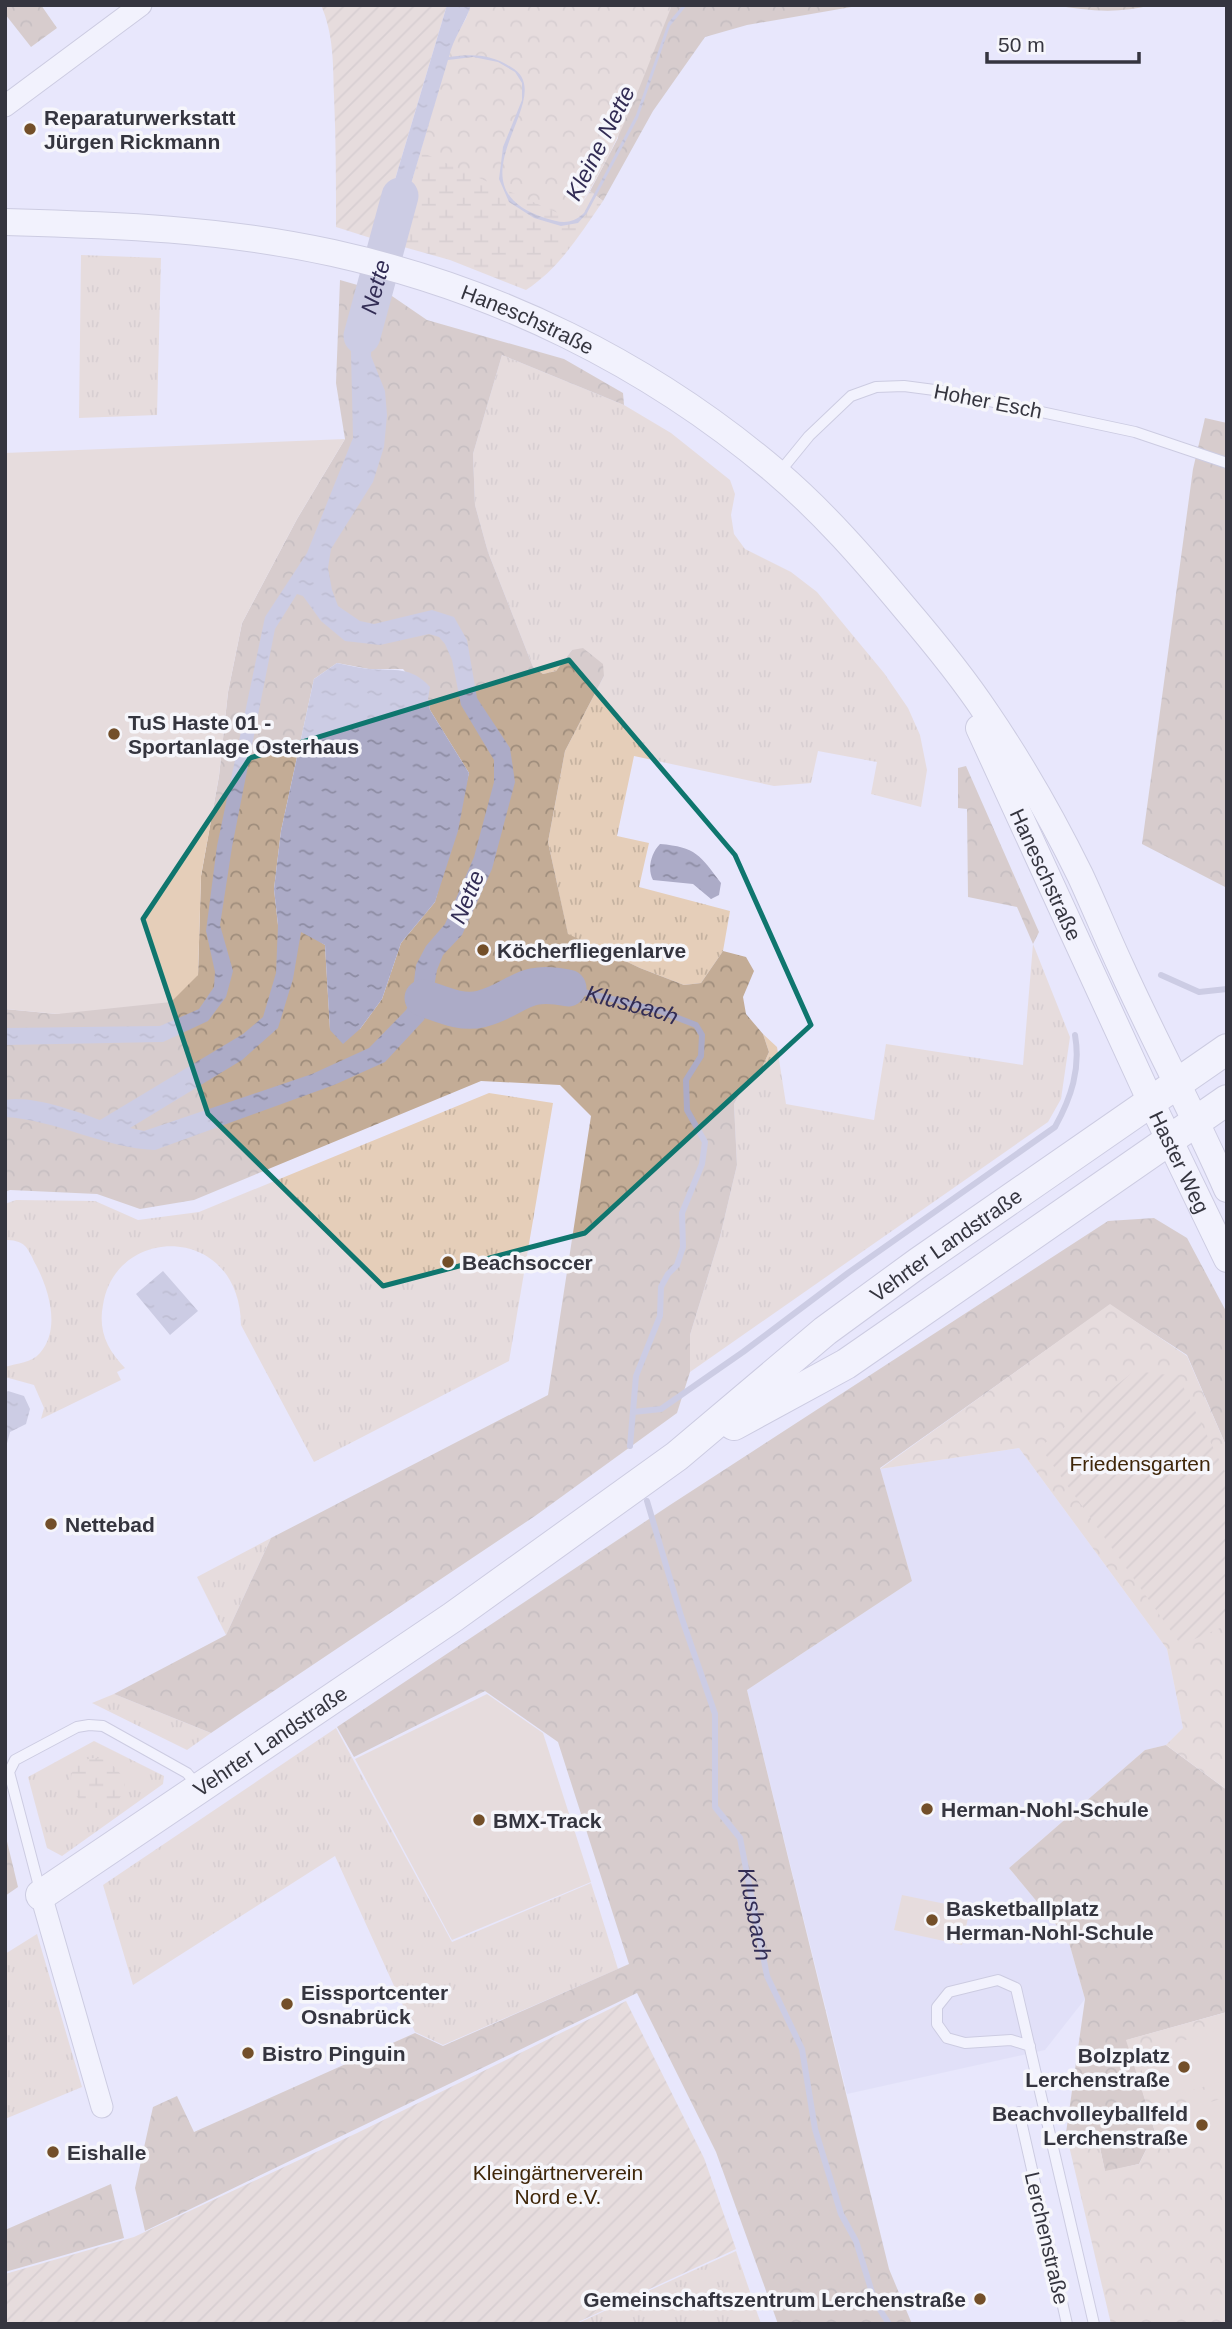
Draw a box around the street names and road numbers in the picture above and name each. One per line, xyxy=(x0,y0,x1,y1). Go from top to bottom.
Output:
street label: Haneschstraße xyxy=(458,280,598,358)
street label: Hoher Esch xyxy=(932,379,1044,423)
street label: Haneschstraße xyxy=(1006,805,1086,944)
street label: Haster Weg xyxy=(1145,1107,1214,1216)
street label: Vehrter Landstraße xyxy=(865,1183,1026,1306)
street label: Vehrter Landstraße xyxy=(189,1681,351,1800)
street label: Lerchenstraße xyxy=(1021,2169,1073,2307)

